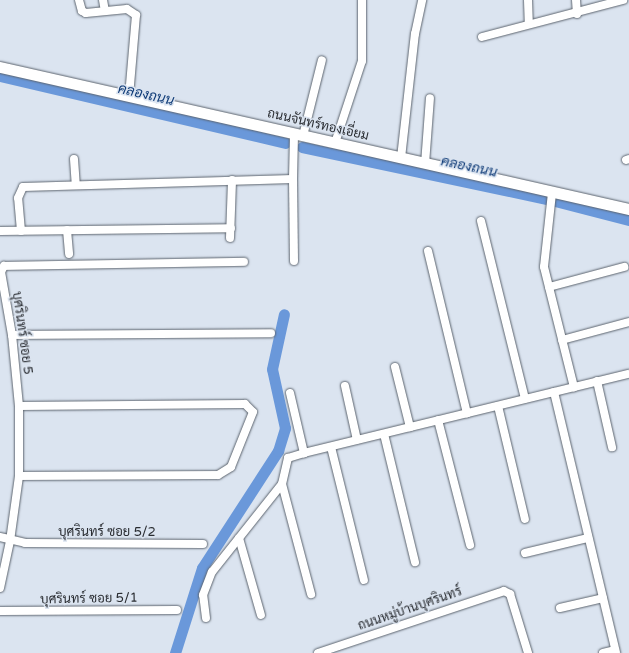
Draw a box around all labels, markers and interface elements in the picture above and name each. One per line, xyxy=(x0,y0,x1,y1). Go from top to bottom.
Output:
water label: คลองถนน xyxy=(116,80,176,110)
street label: ถนนจันทร์ทองเอี่ยม xyxy=(266,106,370,144)
water label: คลองถนน xyxy=(439,153,499,181)
street label: บุศรินทร์ ซอย 5 xyxy=(8,291,36,375)
street label: บุศรินทร์ ซอย 5/2 xyxy=(58,524,156,540)
street label: ถนนหมู่บ้านบุศรินทร์ xyxy=(356,584,464,634)
street label: บุศรินทร์ ซอย 5/1 xyxy=(40,590,138,608)

